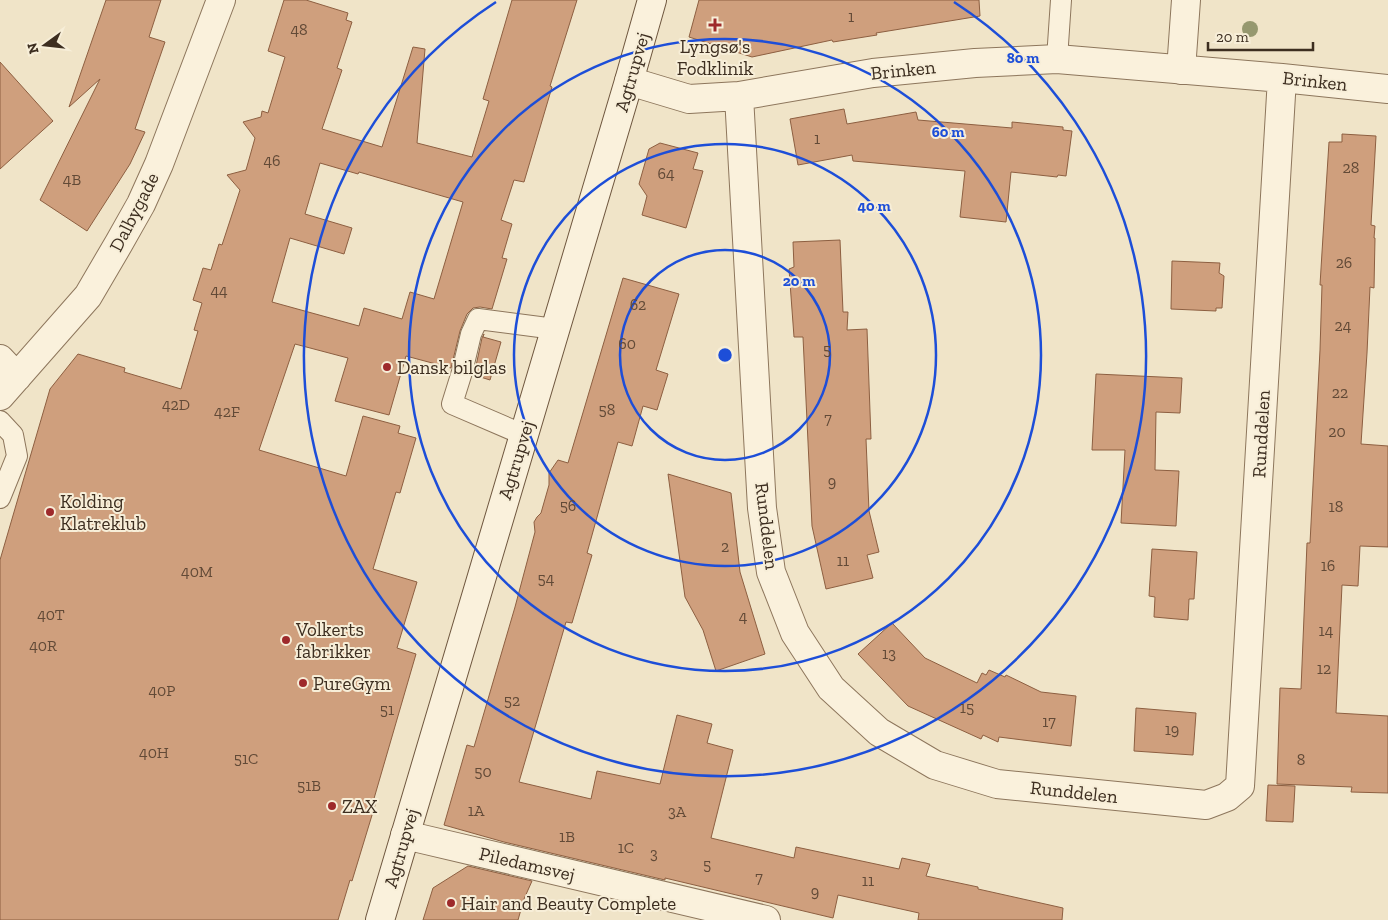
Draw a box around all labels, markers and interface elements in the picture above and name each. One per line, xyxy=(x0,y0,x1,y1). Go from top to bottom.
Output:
house number: 1 xyxy=(848,7,854,26)
marker: Lyngsø's Fodklinik xyxy=(708,18,722,32)
north arrow xyxy=(20,20,70,70)
house number: 48 xyxy=(290,20,308,39)
scale bar xyxy=(1208,20,1313,52)
text: 20 m xyxy=(1216,28,1249,46)
street label: Agtrupvej xyxy=(610,30,654,114)
place label: Lyngsø's Fodklinik xyxy=(677,35,753,80)
text: N xyxy=(23,41,43,56)
text: 80 m xyxy=(1007,49,1039,67)
street label: Brinken xyxy=(869,55,937,85)
street label: Brinken xyxy=(1281,66,1349,96)
text: 60 m xyxy=(932,123,964,141)
house number: 1 xyxy=(814,129,820,148)
house number: 46 xyxy=(263,151,281,170)
house number: 28 xyxy=(1343,158,1359,177)
house number: 64 xyxy=(657,164,675,183)
street label: Dalbygade xyxy=(104,169,164,255)
house number: 4B xyxy=(63,170,81,189)
text: 40 m xyxy=(857,197,891,215)
house number: 26 xyxy=(1336,253,1352,272)
text: 20 m xyxy=(783,272,815,290)
house number: 44 xyxy=(210,281,228,300)
house number: 62 xyxy=(630,295,646,314)
house number: 24 xyxy=(1335,316,1352,335)
house number: 60 xyxy=(618,334,636,353)
house number: 5 xyxy=(823,340,831,359)
centre of rings xyxy=(716,346,734,364)
place label: Dansk bilglas xyxy=(397,356,506,379)
marker: Dansk bilglas xyxy=(381,361,393,373)
house number: 22 xyxy=(1332,383,1348,402)
street label: Runddelen xyxy=(1247,389,1275,479)
house number: 42D xyxy=(162,395,190,414)
house number: 58 xyxy=(599,400,615,419)
house number: 42F xyxy=(214,402,240,421)
house number: 7 xyxy=(824,409,832,428)
street label: Agtrupvej xyxy=(493,418,539,502)
house number: 20 xyxy=(1328,422,1346,441)
house number: 9 xyxy=(828,472,836,491)
street label: Runddelen xyxy=(750,481,784,571)
place label: Kolding Klatreklub xyxy=(60,490,146,535)
house number: 56 xyxy=(560,496,576,515)
house number: 18 xyxy=(1329,497,1343,516)
marker: Kolding Klatreklub xyxy=(44,506,56,518)
house number: 2 xyxy=(721,537,729,556)
house number: 11 xyxy=(837,551,849,570)
house number: 16 xyxy=(1321,556,1335,575)
house number: 40M xyxy=(181,562,213,581)
house number: 54 xyxy=(538,569,555,588)
house number: 40T xyxy=(37,605,65,624)
house number: 4 xyxy=(739,607,748,626)
place label: Volkerts fabrikker xyxy=(295,618,371,663)
house number: 14 xyxy=(1319,621,1334,640)
marker: Volkerts fabrikker xyxy=(280,634,292,646)
house number: 40R xyxy=(29,636,57,655)
house number: 13 xyxy=(882,644,896,663)
house number: 12 xyxy=(1317,659,1331,678)
place label: PureGym xyxy=(313,672,391,695)
marker: PureGym xyxy=(297,677,309,689)
house number: 40P xyxy=(148,681,176,700)
house number: 52 xyxy=(504,691,520,710)
house number: 15 xyxy=(960,698,974,717)
house number: 51 xyxy=(380,700,394,719)
house number: 17 xyxy=(1042,712,1056,731)
house number: 19 xyxy=(1165,720,1179,739)
house number: 40H xyxy=(139,743,169,762)
house number: 51C xyxy=(234,749,258,768)
house number: 8 xyxy=(1297,750,1305,769)
house number: 50 xyxy=(474,762,492,781)
house number: 51B xyxy=(297,776,321,795)
street label: Runddelen xyxy=(1029,776,1119,808)
place label: ZAX xyxy=(342,795,377,818)
marker: ZAX xyxy=(326,800,338,812)
house number: 1A xyxy=(468,801,485,820)
house number: 3A xyxy=(668,802,687,821)
street label: Agtrupvej xyxy=(379,806,423,890)
house number: 1B xyxy=(559,827,575,846)
house number: 1C xyxy=(618,838,634,857)
street label: Piledamsvej xyxy=(477,842,577,886)
house number: 3 xyxy=(650,844,658,863)
house number: 5 xyxy=(703,855,711,874)
house number: 7 xyxy=(755,868,763,887)
house number: 11 xyxy=(862,871,874,890)
house number: 9 xyxy=(811,882,819,901)
place label: Hair and Beauty Complete xyxy=(461,892,676,915)
marker: Hair and Beauty Complete xyxy=(445,897,457,909)

